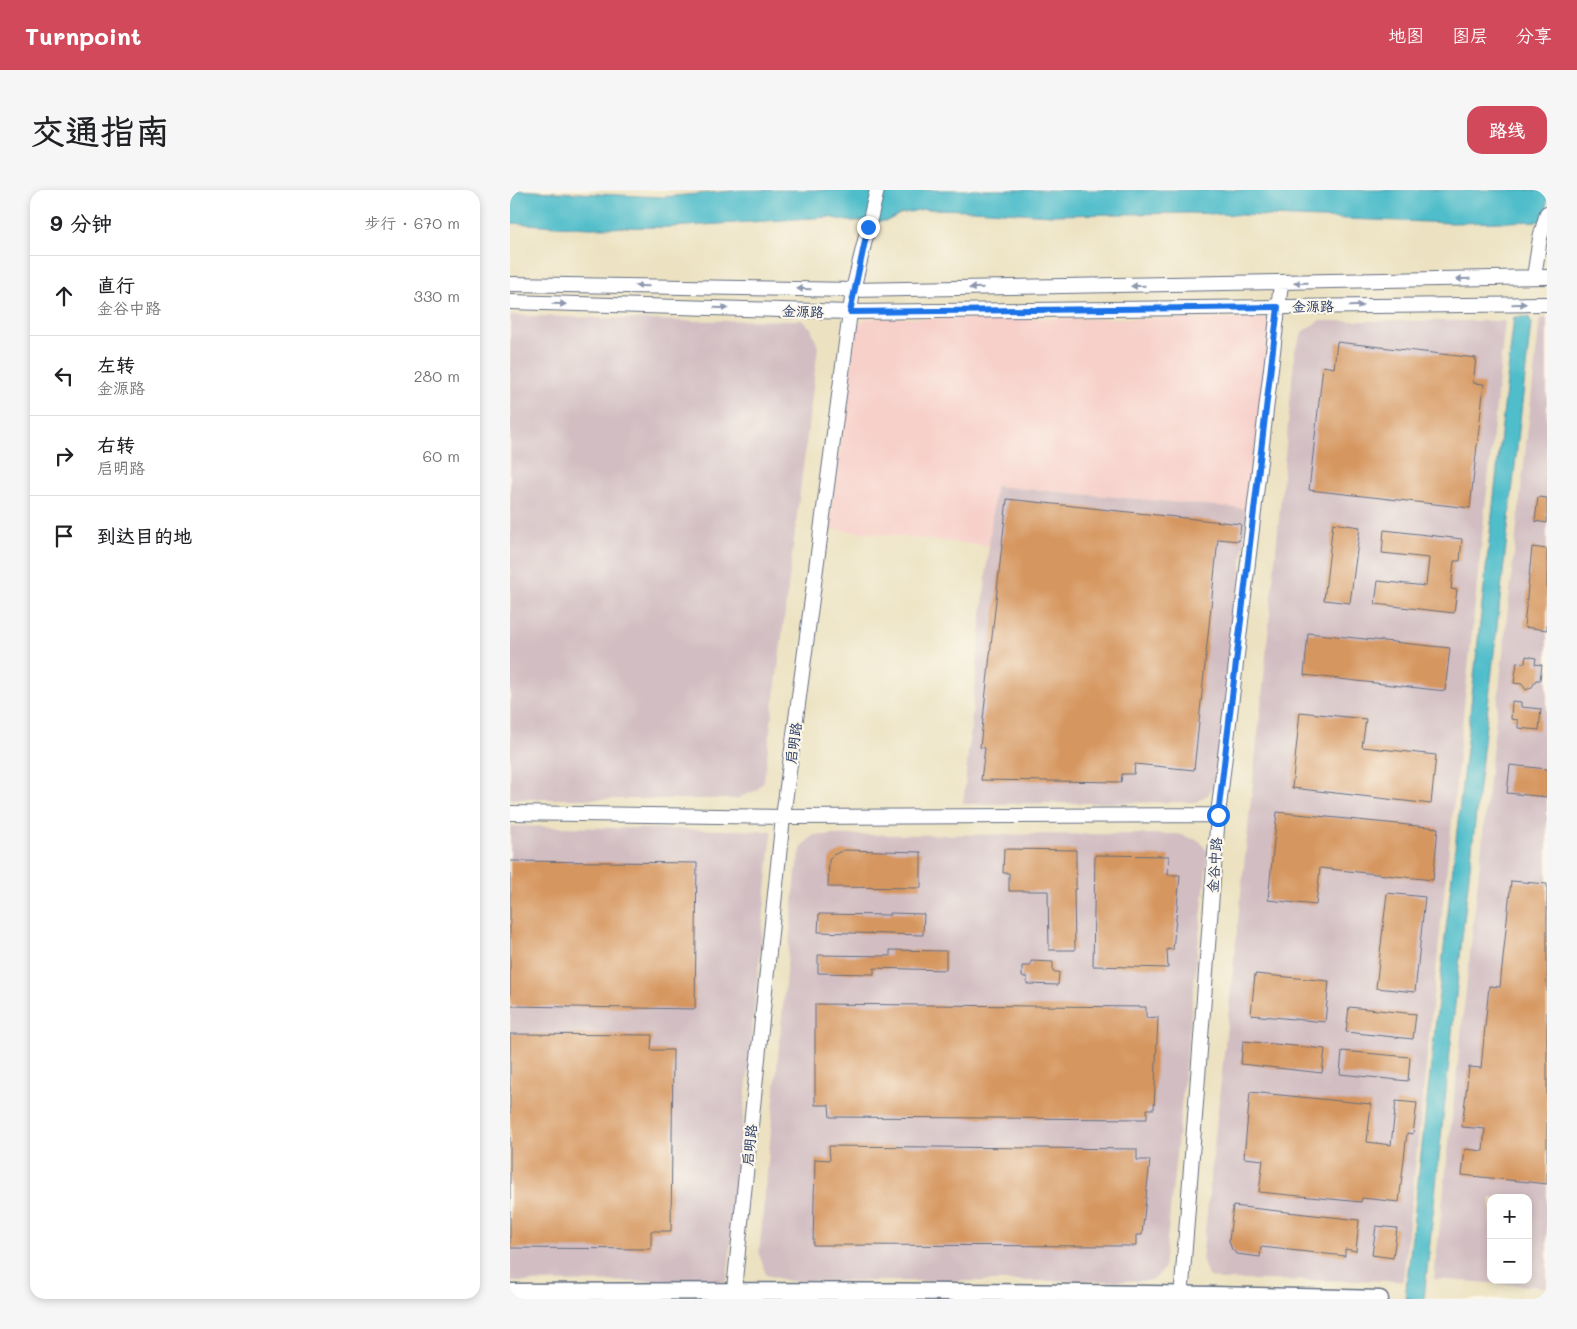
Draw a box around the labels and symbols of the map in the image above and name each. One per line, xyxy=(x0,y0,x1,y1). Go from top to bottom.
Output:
route end xyxy=(857,216,880,239)
one-way arrow xyxy=(1455,275,1471,283)
one-way arrow xyxy=(1293,279,1309,287)
one-way arrow xyxy=(634,282,650,290)
one-way arrow xyxy=(1130,282,1146,290)
one-way arrow xyxy=(796,285,812,293)
one-way arrow xyxy=(968,285,984,293)
street label: 金源路 xyxy=(1292,296,1334,316)
one-way arrow xyxy=(551,300,567,308)
one-way arrow xyxy=(1511,300,1527,308)
street label: 金源路 xyxy=(782,301,824,321)
one-way arrow xyxy=(1348,302,1364,310)
one-way arrow xyxy=(713,305,729,313)
street label: 启明路 xyxy=(781,721,805,765)
route start xyxy=(1207,804,1230,827)
street label: 金谷中路 xyxy=(1203,836,1225,894)
street label: 启明路 xyxy=(737,1123,761,1167)

